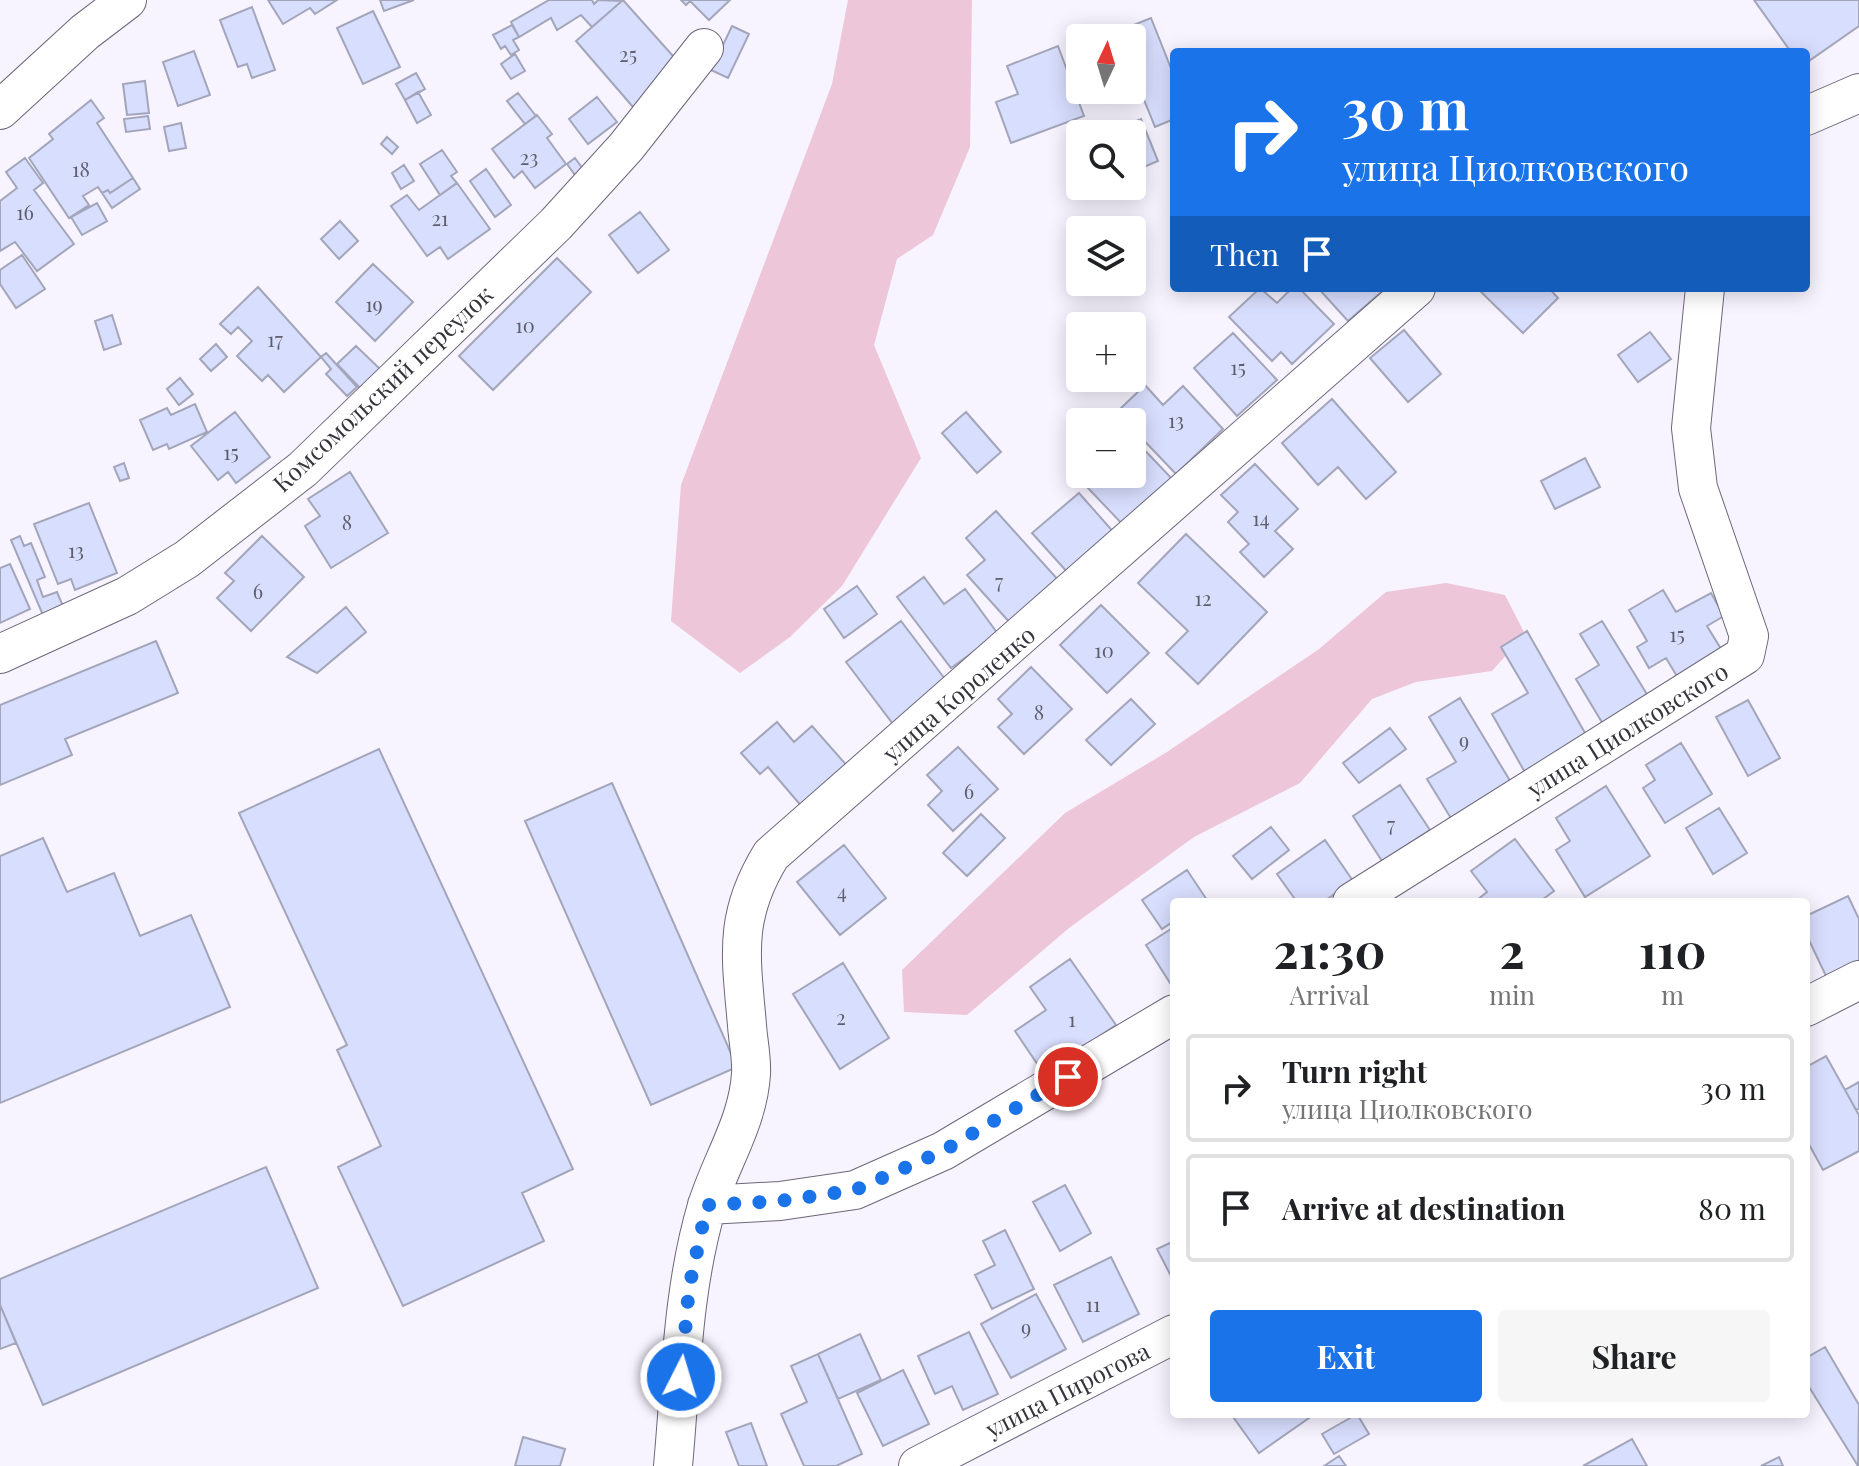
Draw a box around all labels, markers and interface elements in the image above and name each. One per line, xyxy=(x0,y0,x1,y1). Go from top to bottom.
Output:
north arrow xyxy=(1066,24,1146,104)
map controls xyxy=(1066,24,1146,488)
house number: 25 xyxy=(619,40,637,67)
text: 30 m xyxy=(1342,70,1469,145)
icon: right xyxy=(1210,80,1314,184)
button: search xyxy=(1066,120,1146,200)
text: улица Циолковского xyxy=(1342,142,1689,190)
house number: 23 xyxy=(520,143,538,170)
house number: 18 xyxy=(72,155,90,182)
house number: 16 xyxy=(16,198,34,225)
house number: 21 xyxy=(432,204,448,231)
button: layers xyxy=(1066,216,1146,296)
icon: arrive xyxy=(1295,232,1339,276)
text: Then xyxy=(1210,234,1279,274)
street label: Комсомольский переулок xyxy=(265,277,499,498)
house number: 19 xyxy=(365,290,383,317)
house number: 10 xyxy=(515,311,535,338)
button: + xyxy=(1066,312,1146,392)
house number: 17 xyxy=(267,325,283,352)
house number: 15 xyxy=(1230,353,1246,380)
house number: 13 xyxy=(1168,406,1184,433)
button: − xyxy=(1066,408,1146,488)
house number: 15 xyxy=(223,438,239,465)
house number: 14 xyxy=(1252,504,1270,531)
house number: 8 xyxy=(342,508,352,535)
house number: 13 xyxy=(68,536,84,563)
house number: 7 xyxy=(995,567,1003,594)
house number: 6 xyxy=(253,577,263,604)
house number: 12 xyxy=(1195,584,1211,611)
street label: улица Короленко xyxy=(874,618,1041,769)
house number: 15 xyxy=(1669,620,1685,647)
house number: 10 xyxy=(1094,636,1114,663)
street label: улица Циолковского xyxy=(1520,654,1734,804)
house number: 8 xyxy=(1034,698,1044,725)
house number: 9 xyxy=(1459,726,1469,753)
house number: 6 xyxy=(964,777,974,804)
house number: 7 xyxy=(1387,810,1395,837)
house number: 4 xyxy=(837,877,847,904)
text: 21:30 xyxy=(1274,917,1385,981)
text: 2 xyxy=(1499,917,1525,981)
text: 110 xyxy=(1639,917,1706,981)
text: Arrival xyxy=(1289,977,1369,1012)
text: min xyxy=(1489,977,1535,1012)
text: m xyxy=(1661,977,1684,1012)
house number: 2 xyxy=(836,1003,846,1030)
house number: 1 xyxy=(1068,1005,1076,1032)
pin xyxy=(1034,1043,1102,1111)
text: Turn right xyxy=(1282,1051,1427,1091)
icon: arrive xyxy=(1046,1055,1090,1099)
icon: right xyxy=(1214,1066,1258,1110)
text: 30 m xyxy=(1700,1068,1766,1108)
text: улица Циолковского xyxy=(1282,1091,1533,1126)
icon: arrive xyxy=(1214,1186,1258,1230)
text: Arrive at destination xyxy=(1282,1188,1565,1228)
text: 80 m xyxy=(1698,1188,1766,1228)
house number: 11 xyxy=(1086,1290,1100,1317)
button: Exit xyxy=(1210,1310,1482,1402)
button: Share xyxy=(1498,1310,1770,1402)
house number: 9 xyxy=(1021,1313,1031,1340)
street label: улица Пирогова xyxy=(978,1334,1155,1445)
position arrow xyxy=(639,1335,723,1419)

